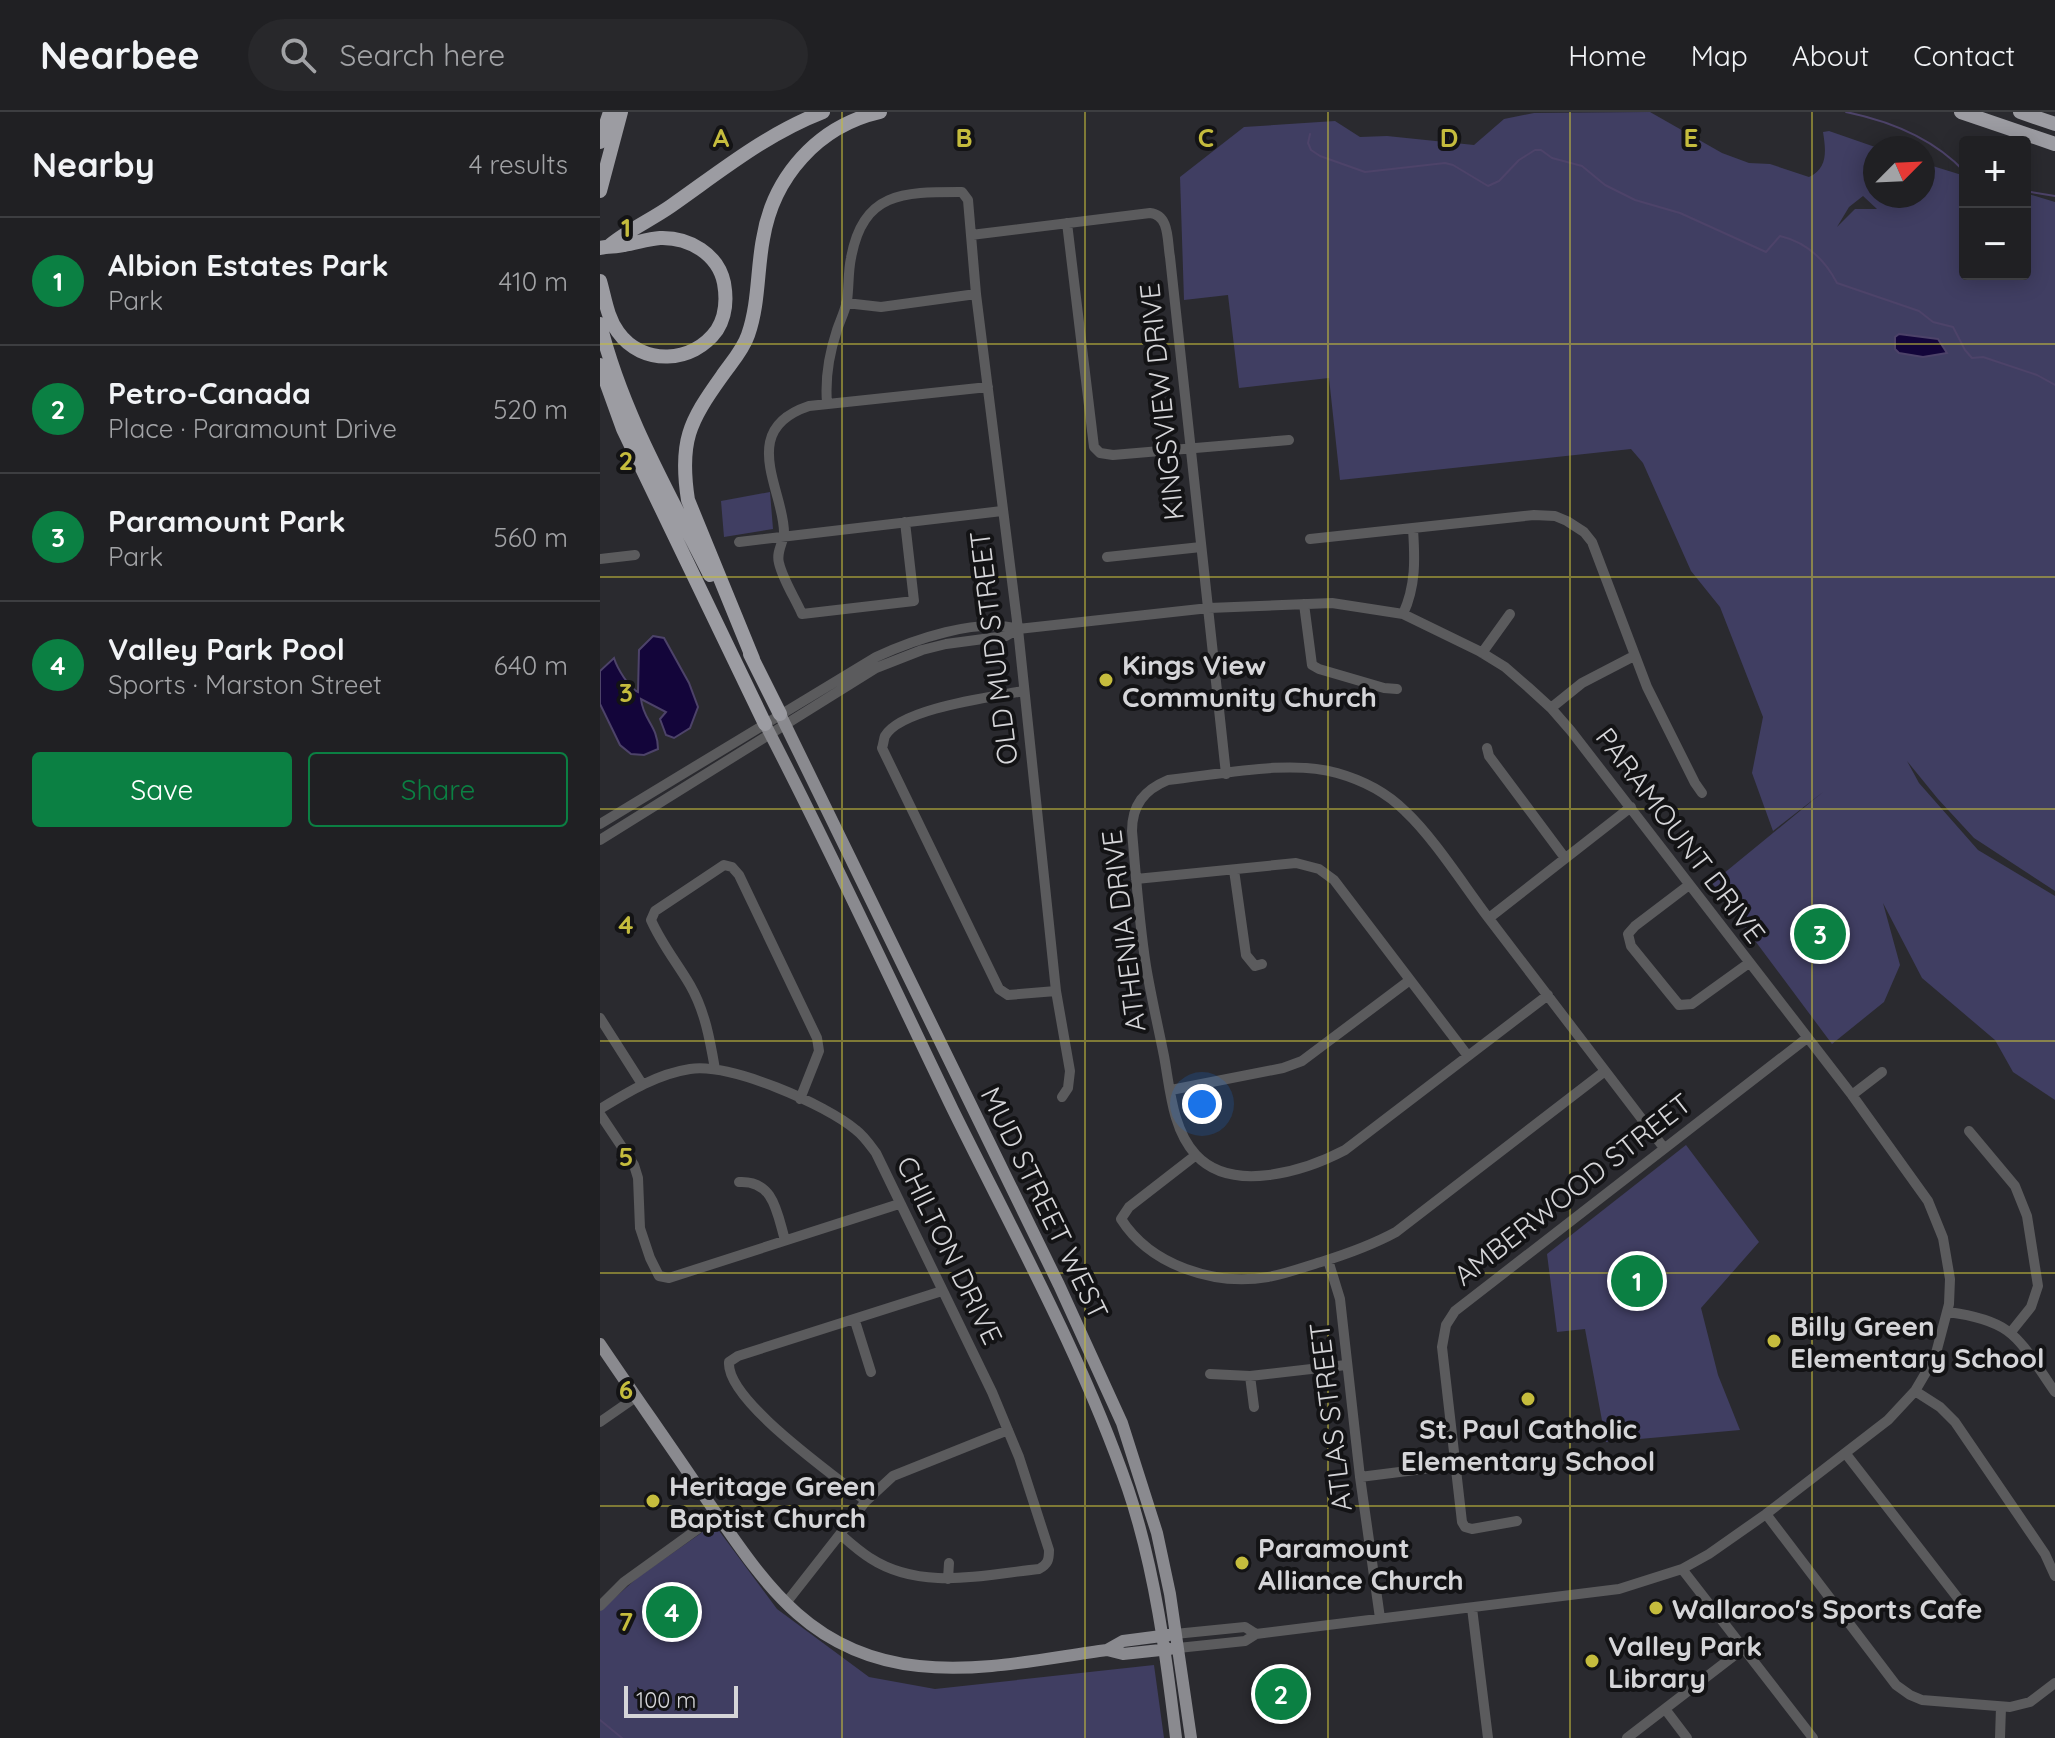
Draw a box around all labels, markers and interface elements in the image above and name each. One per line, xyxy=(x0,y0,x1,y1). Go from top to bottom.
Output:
search box xyxy=(248,19,808,91)
text: Nearbee xyxy=(40,31,200,79)
icon: search xyxy=(276,33,320,77)
text: Search here xyxy=(340,36,505,74)
text: Home xyxy=(1568,38,1647,73)
text: Map xyxy=(1691,38,1748,73)
text: About xyxy=(1792,38,1869,73)
text: Contact xyxy=(1913,38,2015,73)
text: A xyxy=(713,121,730,154)
text: B xyxy=(955,121,973,154)
text: C xyxy=(1198,121,1214,154)
text: D xyxy=(1440,121,1458,154)
text: E xyxy=(1684,121,1698,154)
north arrow xyxy=(1863,136,1935,208)
map controls xyxy=(1959,136,2031,280)
button: + xyxy=(1959,136,2031,208)
text: Nearby xyxy=(32,143,155,186)
text: 4 results xyxy=(469,148,568,181)
button: − xyxy=(1959,208,2031,280)
text: 1 xyxy=(621,211,631,244)
text: Albion Estates Park xyxy=(108,246,388,284)
text: 1 xyxy=(53,265,63,298)
text: 410 m xyxy=(499,265,568,298)
street label: KINGSVIEW DRIVE xyxy=(1131,282,1191,522)
text: Park xyxy=(108,284,163,317)
text: Petro-Canada xyxy=(108,374,311,412)
text: 2 xyxy=(51,393,65,426)
text: 520 m xyxy=(493,393,568,426)
text: Place · Paramount Drive xyxy=(108,412,397,445)
text: 2 xyxy=(619,444,633,477)
text: Paramount Park xyxy=(108,502,346,540)
text: 3 xyxy=(51,521,65,554)
text: 560 m xyxy=(494,521,568,554)
street label: OLD MUD STREET xyxy=(961,529,1025,767)
text: Park xyxy=(108,540,163,573)
text: Valley Park Pool xyxy=(108,630,345,668)
place label: Kings View Community Church xyxy=(1122,647,1377,714)
text: 4 xyxy=(50,649,66,682)
text: 640 m xyxy=(494,649,568,682)
text: Sports · Marston Street xyxy=(108,668,382,701)
marker: Kings View Community Church xyxy=(1097,671,1115,689)
text: 3 xyxy=(619,676,633,709)
street label: PARAMOUNT DRIVE xyxy=(1589,720,1773,950)
button: Save xyxy=(32,752,292,827)
button: Share xyxy=(308,752,568,827)
street label: ATHENIA DRIVE xyxy=(1093,828,1153,1034)
pin: 3 xyxy=(1794,904,1846,964)
text: 4 xyxy=(618,908,634,941)
street label: MUD STREET WEST xyxy=(974,1081,1116,1325)
your location xyxy=(1182,1084,1222,1124)
street label: AMBERWOOD STREET xyxy=(1446,1085,1698,1293)
text: 5 xyxy=(619,1140,633,1173)
street label: CHILTON DRIVE xyxy=(889,1150,1011,1350)
pin: 1 xyxy=(1611,1251,1663,1311)
place label: Billy Green Elementary School xyxy=(1790,1308,2045,1375)
street label: ATLAS STREET xyxy=(1301,1320,1359,1514)
marker: Billy Green Elementary School xyxy=(1765,1332,1783,1350)
text: 6 xyxy=(619,1373,633,1406)
marker: St. Paul Catholic Elementary School xyxy=(1519,1390,1537,1408)
place label: St. Paul Catholic Elementary School xyxy=(1401,1411,1655,1478)
place label: Heritage Green Baptist Church xyxy=(669,1468,876,1535)
marker: Heritage Green Baptist Church xyxy=(644,1492,662,1510)
place label: Paramount Alliance Church xyxy=(1258,1530,1464,1597)
marker: Paramount Alliance Church xyxy=(1233,1554,1251,1572)
pin: 4 xyxy=(646,1582,698,1642)
place label: Wallaroo's Sports Cafe xyxy=(1672,1591,1983,1626)
marker: Wallaroo's Sports Cafe xyxy=(1647,1599,1665,1617)
text: 7 xyxy=(619,1605,633,1638)
place label: Valley Park Library xyxy=(1608,1628,1762,1695)
marker: Valley Park Library xyxy=(1583,1652,1601,1670)
pin: 2 xyxy=(1255,1664,1307,1724)
scale bar xyxy=(624,1682,738,1718)
text: 100 m xyxy=(636,1686,696,1714)

